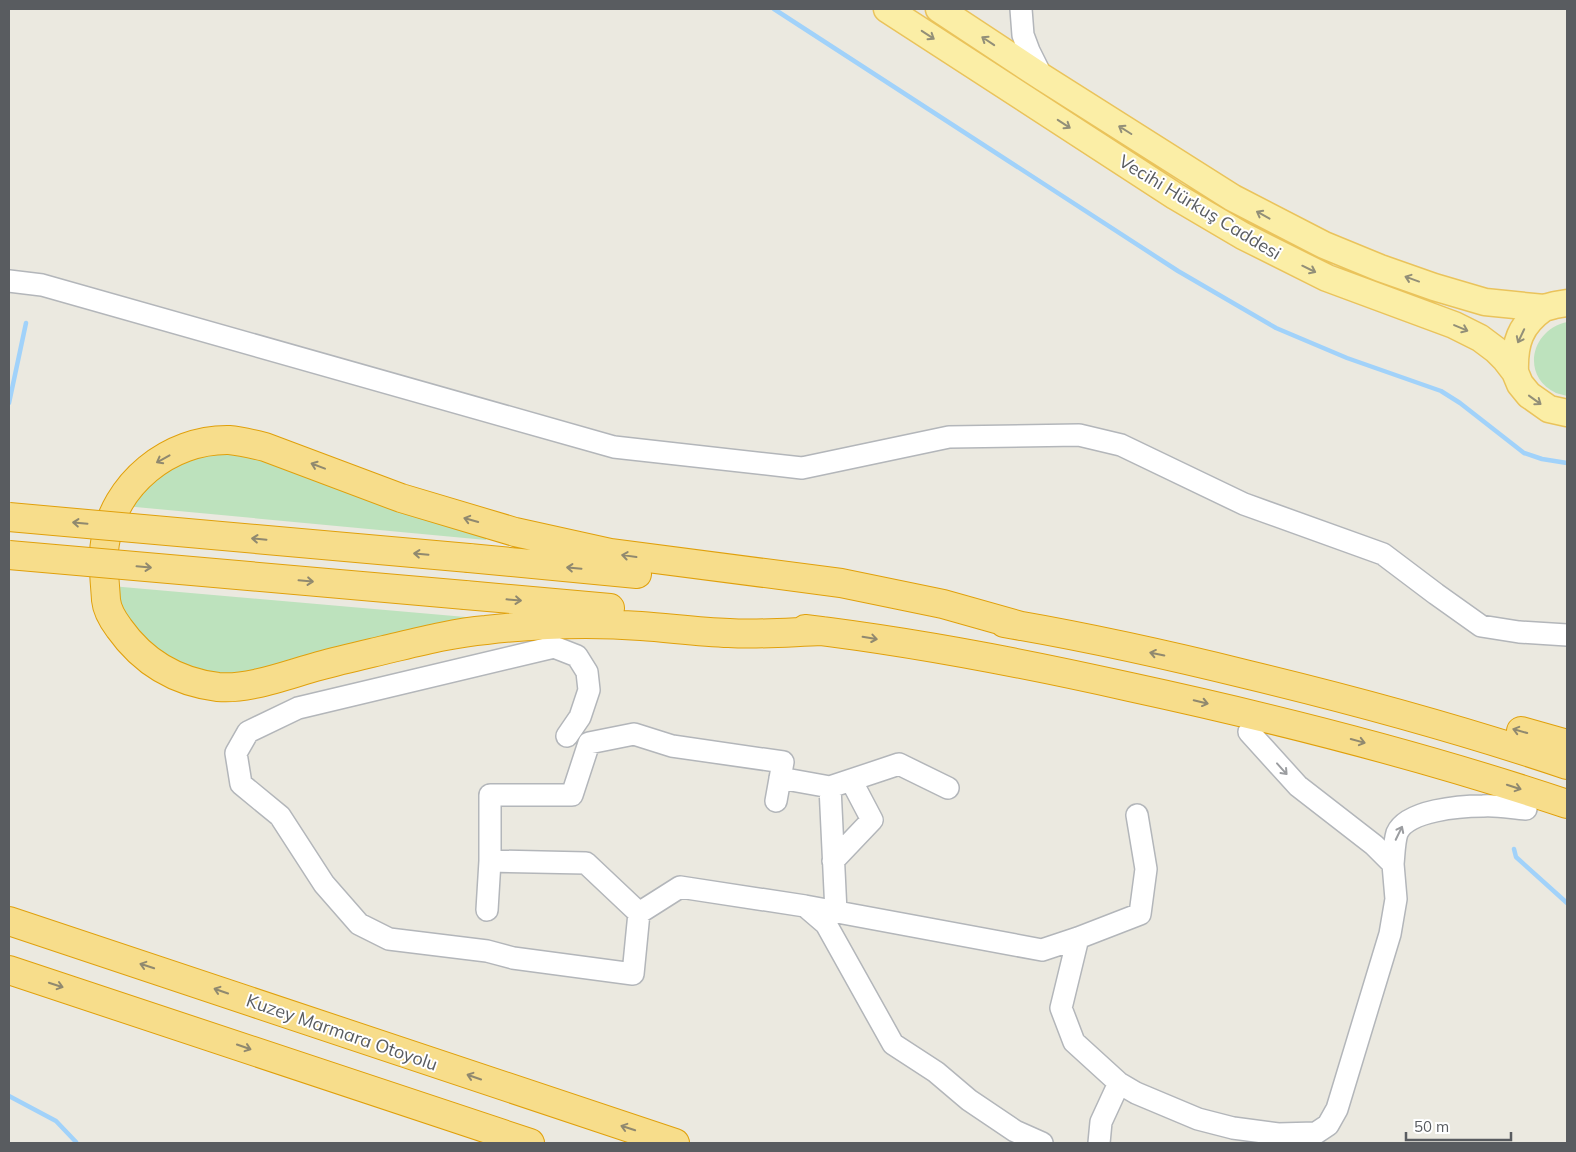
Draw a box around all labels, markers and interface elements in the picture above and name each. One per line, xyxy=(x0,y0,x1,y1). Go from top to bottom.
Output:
one-way arrow xyxy=(921,30,935,41)
one-way arrow xyxy=(982,36,996,46)
one-way arrow xyxy=(1057,119,1071,129)
one-way arrow xyxy=(1118,124,1132,134)
street label: Vecihi Hürkuş Caddesi xyxy=(1115,149,1285,265)
one-way arrow xyxy=(1257,209,1271,219)
one-way arrow xyxy=(1301,265,1316,275)
one-way arrow xyxy=(1405,274,1420,283)
one-way arrow xyxy=(1453,325,1468,334)
one-way arrow xyxy=(1515,328,1525,343)
one-way arrow xyxy=(1528,395,1542,405)
one-way arrow xyxy=(156,454,170,464)
one-way arrow xyxy=(310,461,325,470)
one-way arrow xyxy=(463,515,479,525)
one-way arrow xyxy=(72,518,88,528)
one-way arrow xyxy=(251,534,267,544)
one-way arrow xyxy=(413,549,429,559)
one-way arrow xyxy=(622,550,638,560)
one-way arrow xyxy=(136,562,152,572)
one-way arrow xyxy=(566,563,582,573)
one-way arrow xyxy=(298,577,314,586)
one-way arrow xyxy=(506,595,522,604)
one-way arrow xyxy=(862,634,878,644)
one-way arrow xyxy=(1149,648,1165,658)
one-way arrow xyxy=(1192,698,1208,707)
one-way arrow xyxy=(1513,725,1529,735)
one-way arrow xyxy=(1350,737,1366,747)
one-way arrow xyxy=(1276,762,1288,775)
one-way arrow xyxy=(1506,782,1522,792)
one-way arrow xyxy=(1395,825,1405,840)
one-way arrow xyxy=(139,961,155,971)
one-way arrow xyxy=(48,981,64,991)
one-way arrow xyxy=(213,986,229,995)
street label: Kuzey Marmara Otoyolu xyxy=(243,988,441,1076)
one-way arrow xyxy=(236,1043,252,1053)
one-way arrow xyxy=(466,1071,482,1081)
scale bar xyxy=(1406,1110,1511,1142)
text: 50 m xyxy=(1414,1117,1449,1136)
one-way arrow xyxy=(621,1123,637,1132)

